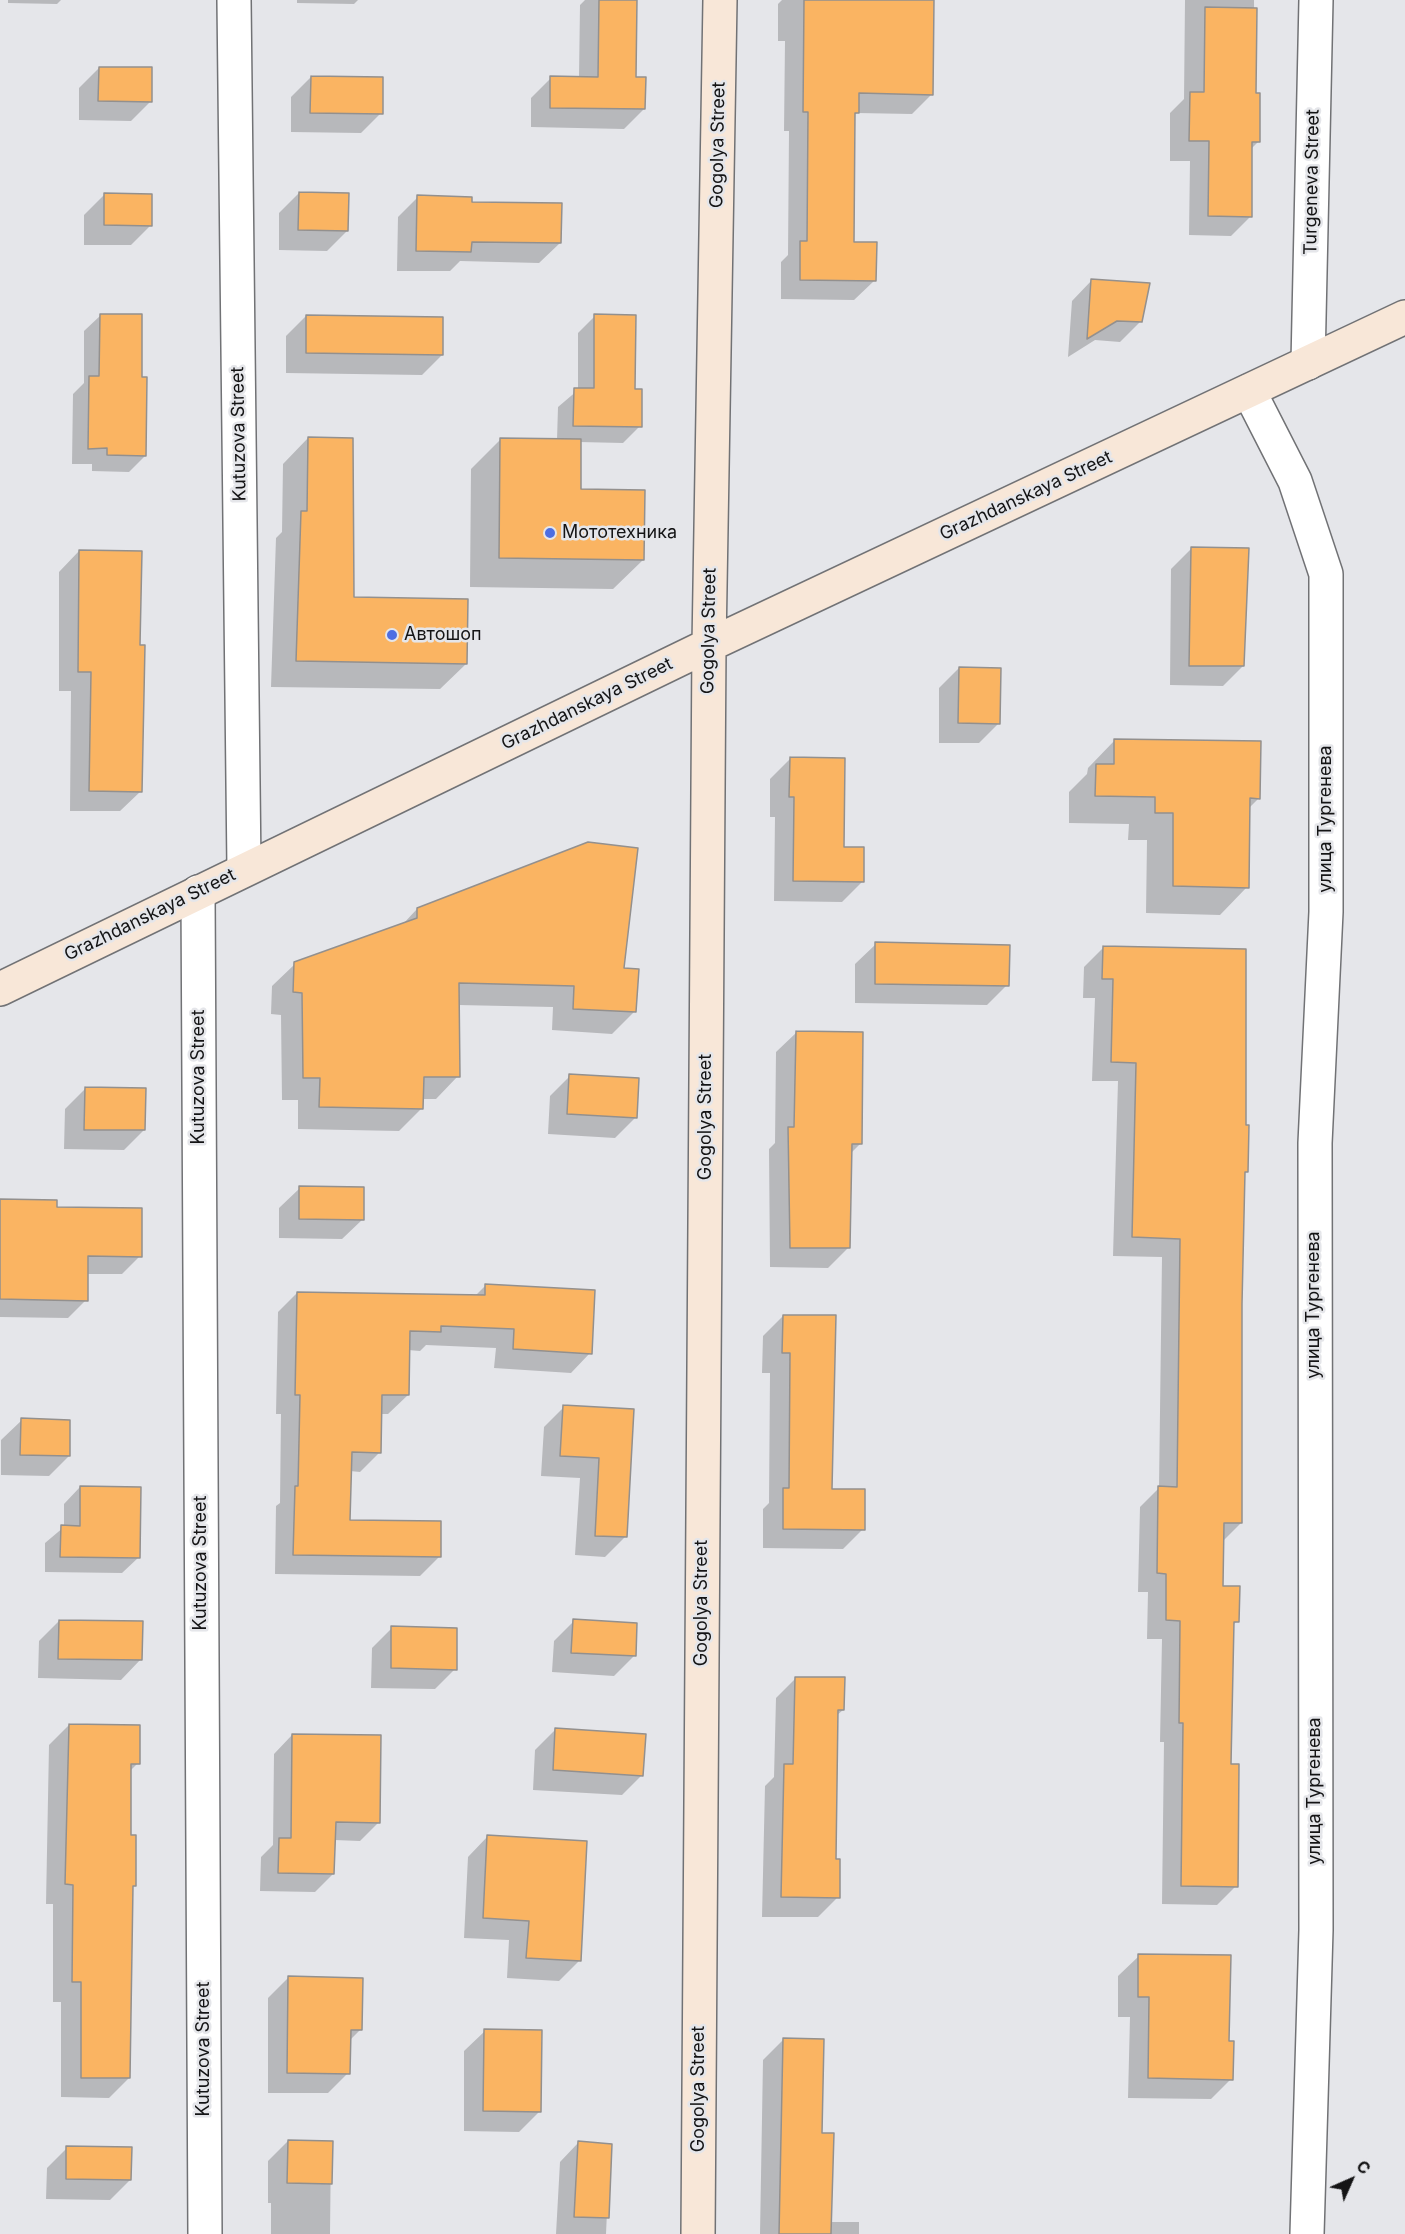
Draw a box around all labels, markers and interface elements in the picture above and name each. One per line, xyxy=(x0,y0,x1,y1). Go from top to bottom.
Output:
street label: Gogolya Street xyxy=(706,82,730,208)
street label: Turgeneva Street xyxy=(1300,109,1324,255)
street label: Kutuzova Street xyxy=(227,366,251,502)
street label: Grazhdanskaya Street xyxy=(936,447,1116,545)
place label: Мототехника xyxy=(562,522,677,544)
marker: Мототехника xyxy=(543,526,557,540)
street label: Gogolya Street xyxy=(697,568,721,694)
place label: Автошоп xyxy=(404,624,482,646)
marker: Автошоп xyxy=(385,628,399,642)
street label: Grazhdanskaya Street xyxy=(498,653,676,755)
street label: улица Тургенева xyxy=(1315,745,1337,893)
street label: Grazhdanskaya Street xyxy=(61,864,239,966)
street label: Kutuzova Street xyxy=(188,1010,210,1144)
street label: Gogolya Street xyxy=(695,1054,717,1180)
street label: улица Тургенева xyxy=(1303,1231,1325,1379)
street label: Kutuzova Street xyxy=(190,1496,212,1630)
street label: Gogolya Street xyxy=(691,1540,713,1666)
street label: улица Тургенева xyxy=(1304,1717,1326,1865)
street label: Kutuzova Street xyxy=(193,1982,215,2116)
street label: Gogolya Street xyxy=(688,2026,710,2152)
north arrow xyxy=(1321,2150,1381,2210)
text: С xyxy=(1352,2156,1375,2179)

